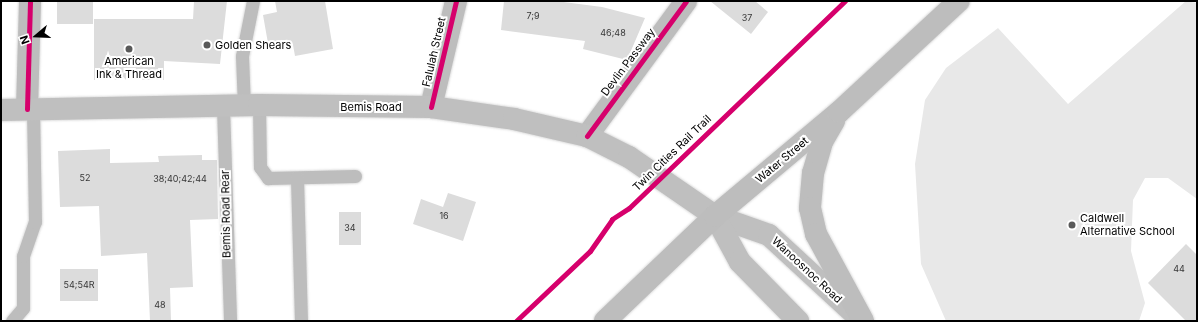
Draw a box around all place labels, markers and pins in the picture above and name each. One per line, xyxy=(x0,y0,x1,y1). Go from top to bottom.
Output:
place label: Golden Shears xyxy=(215,38,291,52)
marker: Golden Shears xyxy=(202,40,212,50)
marker: American Ink & Thread xyxy=(124,44,134,54)
place label: American Ink & Thread xyxy=(96,55,162,81)
place label: Caldwell Alternative School xyxy=(1080,212,1175,238)
marker: Caldwell Alternative School xyxy=(1067,220,1077,230)

